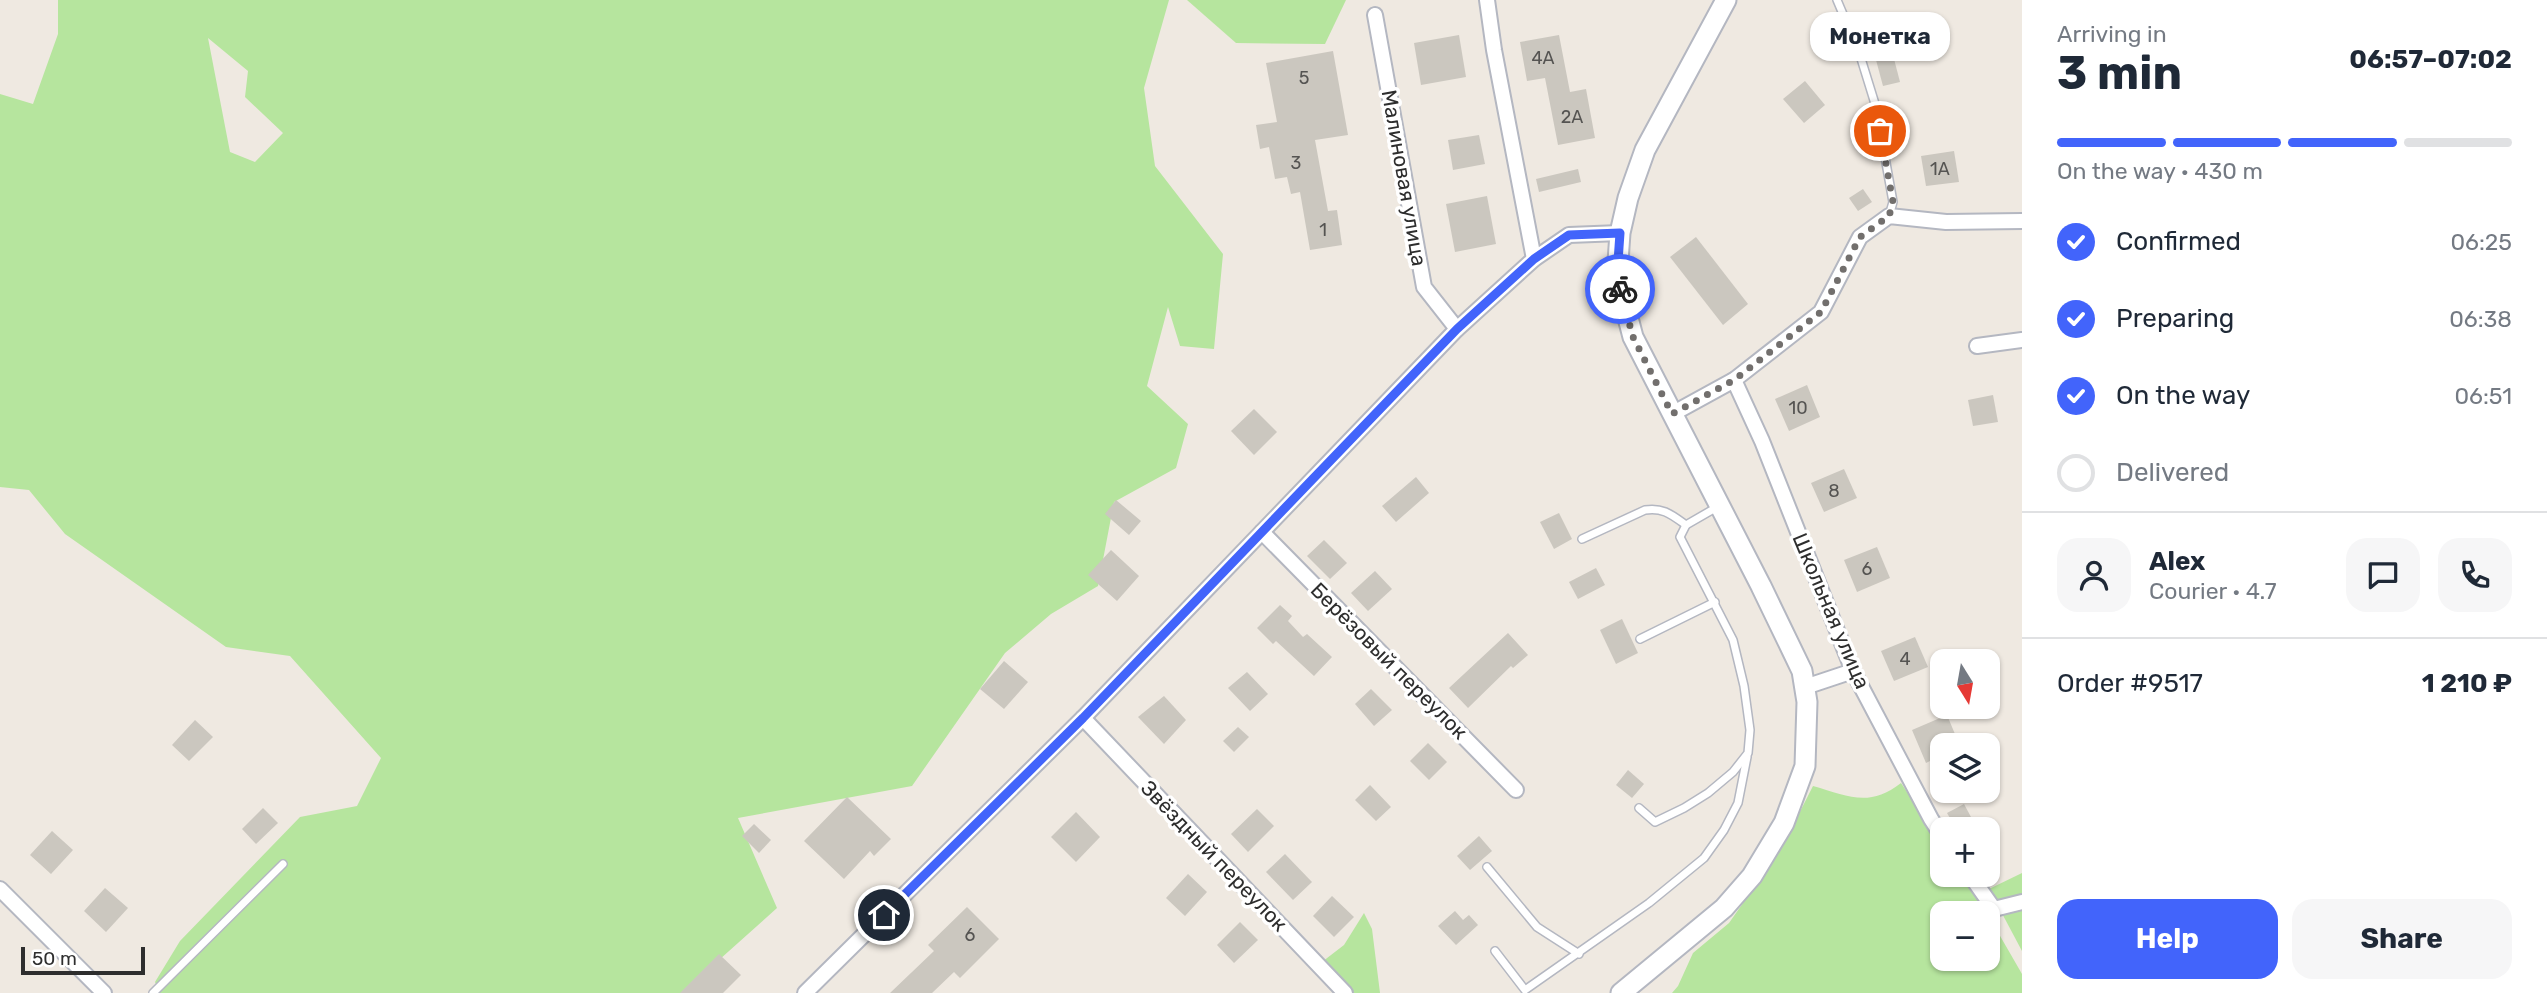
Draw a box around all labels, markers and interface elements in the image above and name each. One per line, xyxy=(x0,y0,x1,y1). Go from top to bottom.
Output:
callout: Монетка xyxy=(1810,12,1950,61)
text: Arriving in xyxy=(2057,20,2167,48)
text: Монетка xyxy=(1829,22,1931,50)
text: 06:57–07:02 xyxy=(2349,44,2512,75)
text: 3 min xyxy=(2057,46,2182,101)
house number: 4А xyxy=(1531,47,1555,69)
house number: 5 xyxy=(1299,67,1309,89)
street label: Малиновая улица xyxy=(1377,88,1432,268)
pin xyxy=(1850,101,1910,161)
house number: 2А xyxy=(1561,106,1583,128)
icon: bag xyxy=(1861,112,1899,150)
house number: 3 xyxy=(1291,152,1301,174)
text: On the way · 430 m xyxy=(2057,157,2263,185)
house number: 1А xyxy=(1930,158,1950,180)
house number: 1 xyxy=(1319,219,1327,241)
icon: check xyxy=(2057,223,2095,261)
text: Confirmed xyxy=(2116,226,2241,257)
text: 06:25 xyxy=(2450,228,2512,256)
courier xyxy=(1585,254,1655,324)
icon: bike xyxy=(1601,270,1639,308)
icon: check xyxy=(2057,300,2095,338)
text: Preparing xyxy=(2116,303,2234,334)
text: 06:38 xyxy=(2449,305,2512,333)
icon: check xyxy=(2057,377,2095,415)
text: On the way xyxy=(2116,380,2250,411)
text: 06:51 xyxy=(2454,382,2512,410)
house number: 10 xyxy=(1788,397,1808,419)
text: Delivered xyxy=(2116,457,2229,488)
house number: 8 xyxy=(1828,480,1840,502)
street label: Школьная улица xyxy=(1787,529,1876,692)
button: person xyxy=(2057,538,2131,612)
button: chat xyxy=(2346,538,2420,612)
button: phone xyxy=(2438,538,2512,612)
text: Alex xyxy=(2149,546,2205,577)
house number: 6 xyxy=(1862,558,1873,580)
street label: Берёзовый переулок xyxy=(1306,577,1473,744)
text: Courier · 4.7 xyxy=(2149,577,2276,605)
house number: 4 xyxy=(1899,648,1911,670)
north arrow xyxy=(1930,649,2000,719)
map controls xyxy=(1930,649,2000,971)
text: Order #9517 xyxy=(2057,668,2203,699)
text: 1 210 ₽ xyxy=(2422,668,2512,699)
button: layers xyxy=(1930,733,2000,803)
street label: Звёздный переулок xyxy=(1136,775,1293,936)
button: + xyxy=(1930,817,2000,887)
pin xyxy=(854,885,914,945)
icon: home xyxy=(865,896,903,934)
button: Help xyxy=(2057,899,2278,979)
button: Share xyxy=(2292,899,2512,979)
button: − xyxy=(1930,901,2000,971)
house number: 6 xyxy=(965,924,976,946)
scale bar xyxy=(21,944,145,976)
text: 50 m xyxy=(32,947,77,970)

